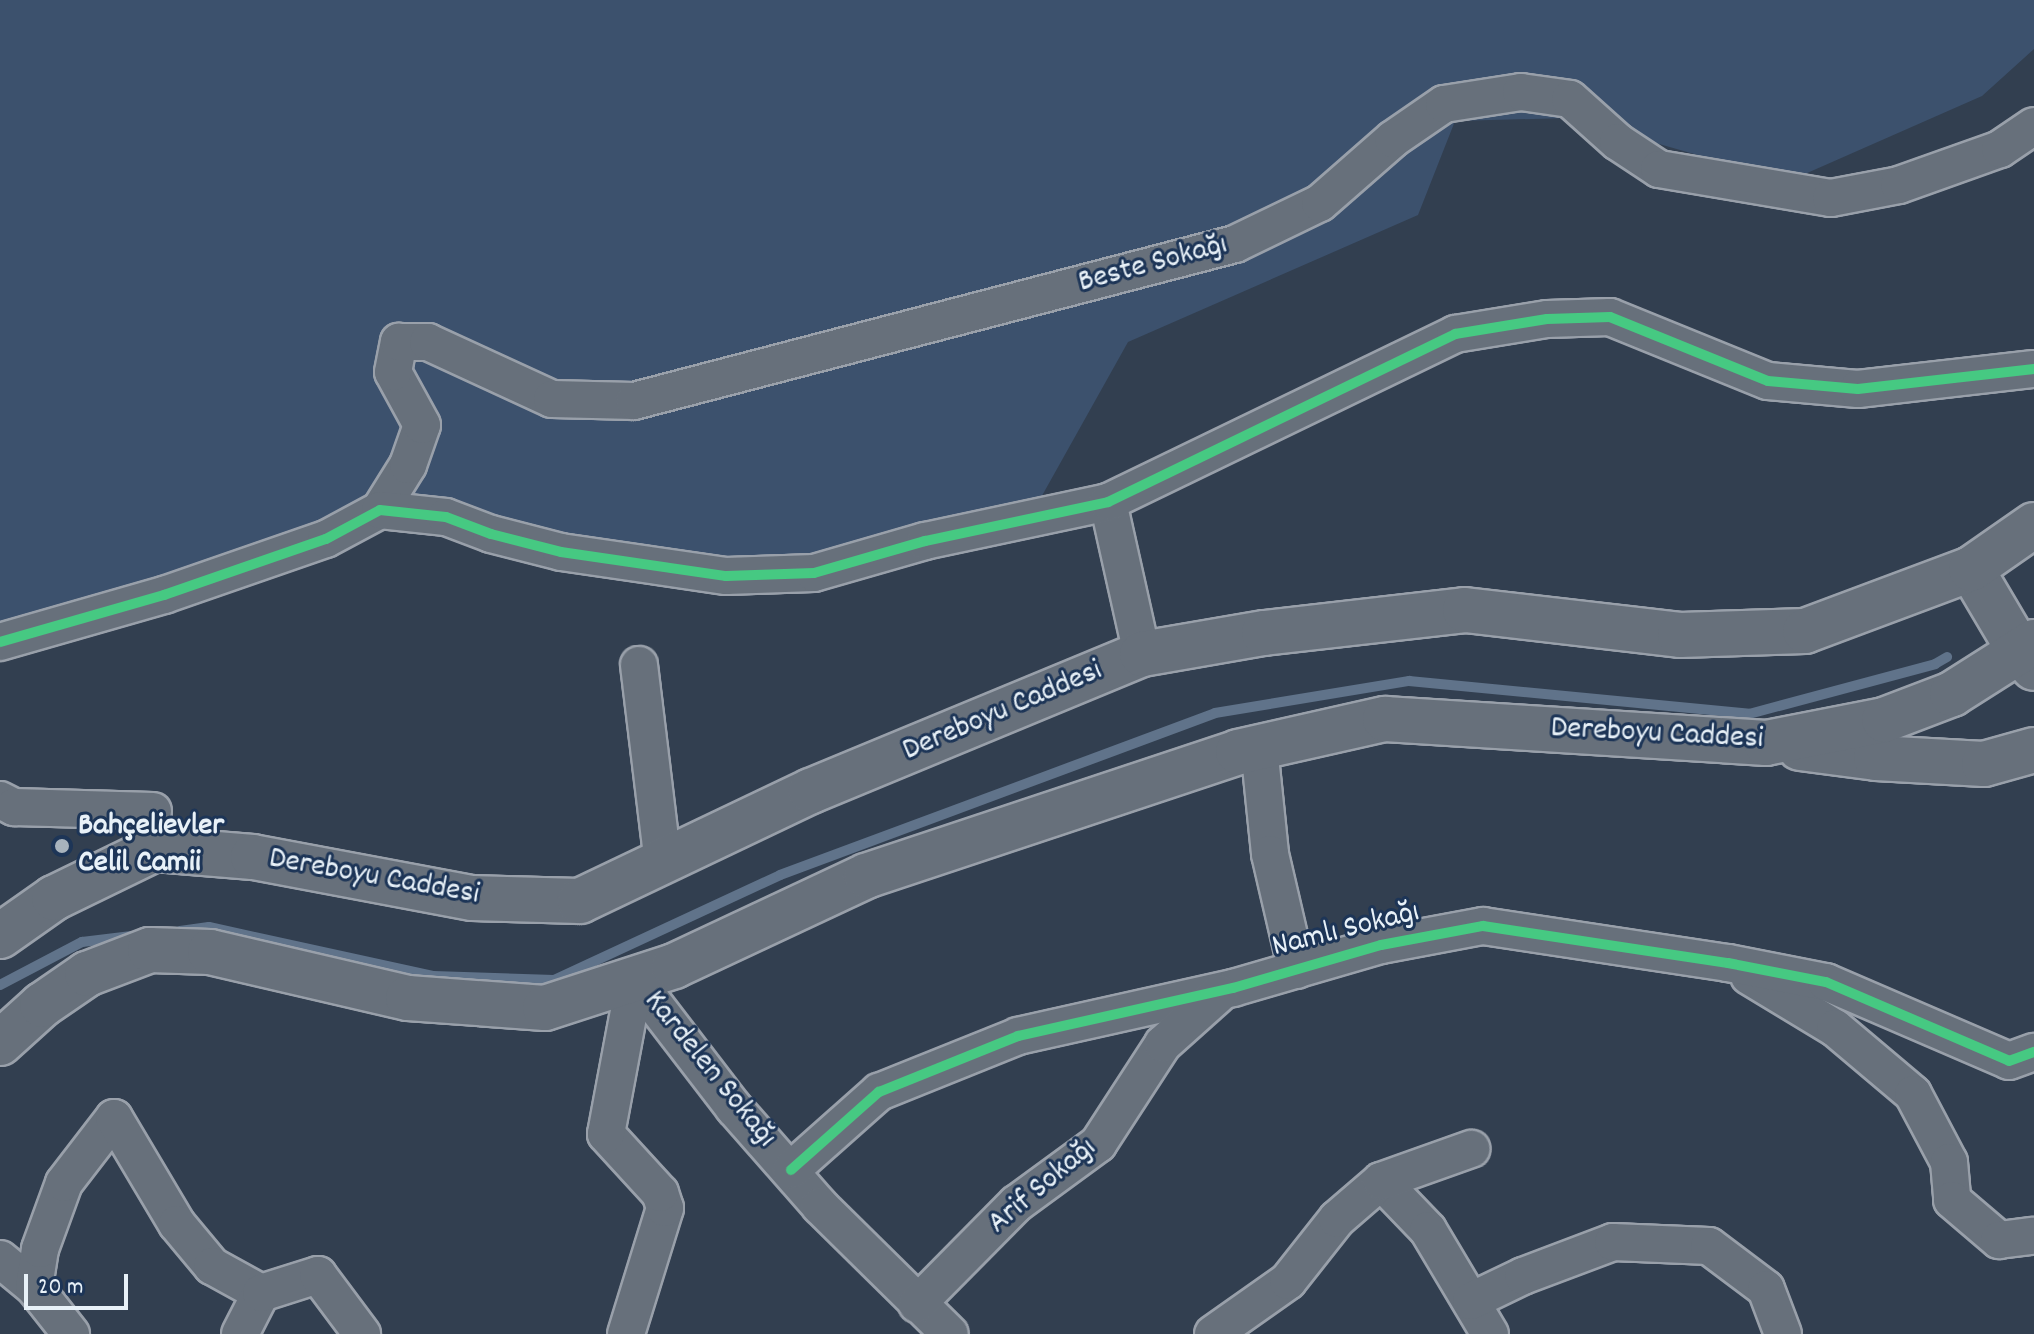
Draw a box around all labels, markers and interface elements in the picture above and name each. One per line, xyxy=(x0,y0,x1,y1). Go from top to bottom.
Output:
street label: Beste Sokağı xyxy=(1074,227,1232,303)
street label: Dereboyu Caddesi xyxy=(897,653,1109,771)
street label: Dereboyu Caddesi xyxy=(1550,710,1764,760)
place label: Bahçelievler Celil Camii xyxy=(78,809,224,884)
marker: Bahçelievler Celil Camii xyxy=(53,837,71,855)
street label: Dereboyu Caddesi xyxy=(266,841,482,915)
street label: Namlı Sokağı xyxy=(1269,894,1423,968)
street label: Kardelen Sokağı xyxy=(634,984,784,1156)
street label: Arif Sokağı xyxy=(981,1130,1105,1244)
scale bar xyxy=(28,1258,132,1308)
text: 20 m xyxy=(38,1271,84,1305)

